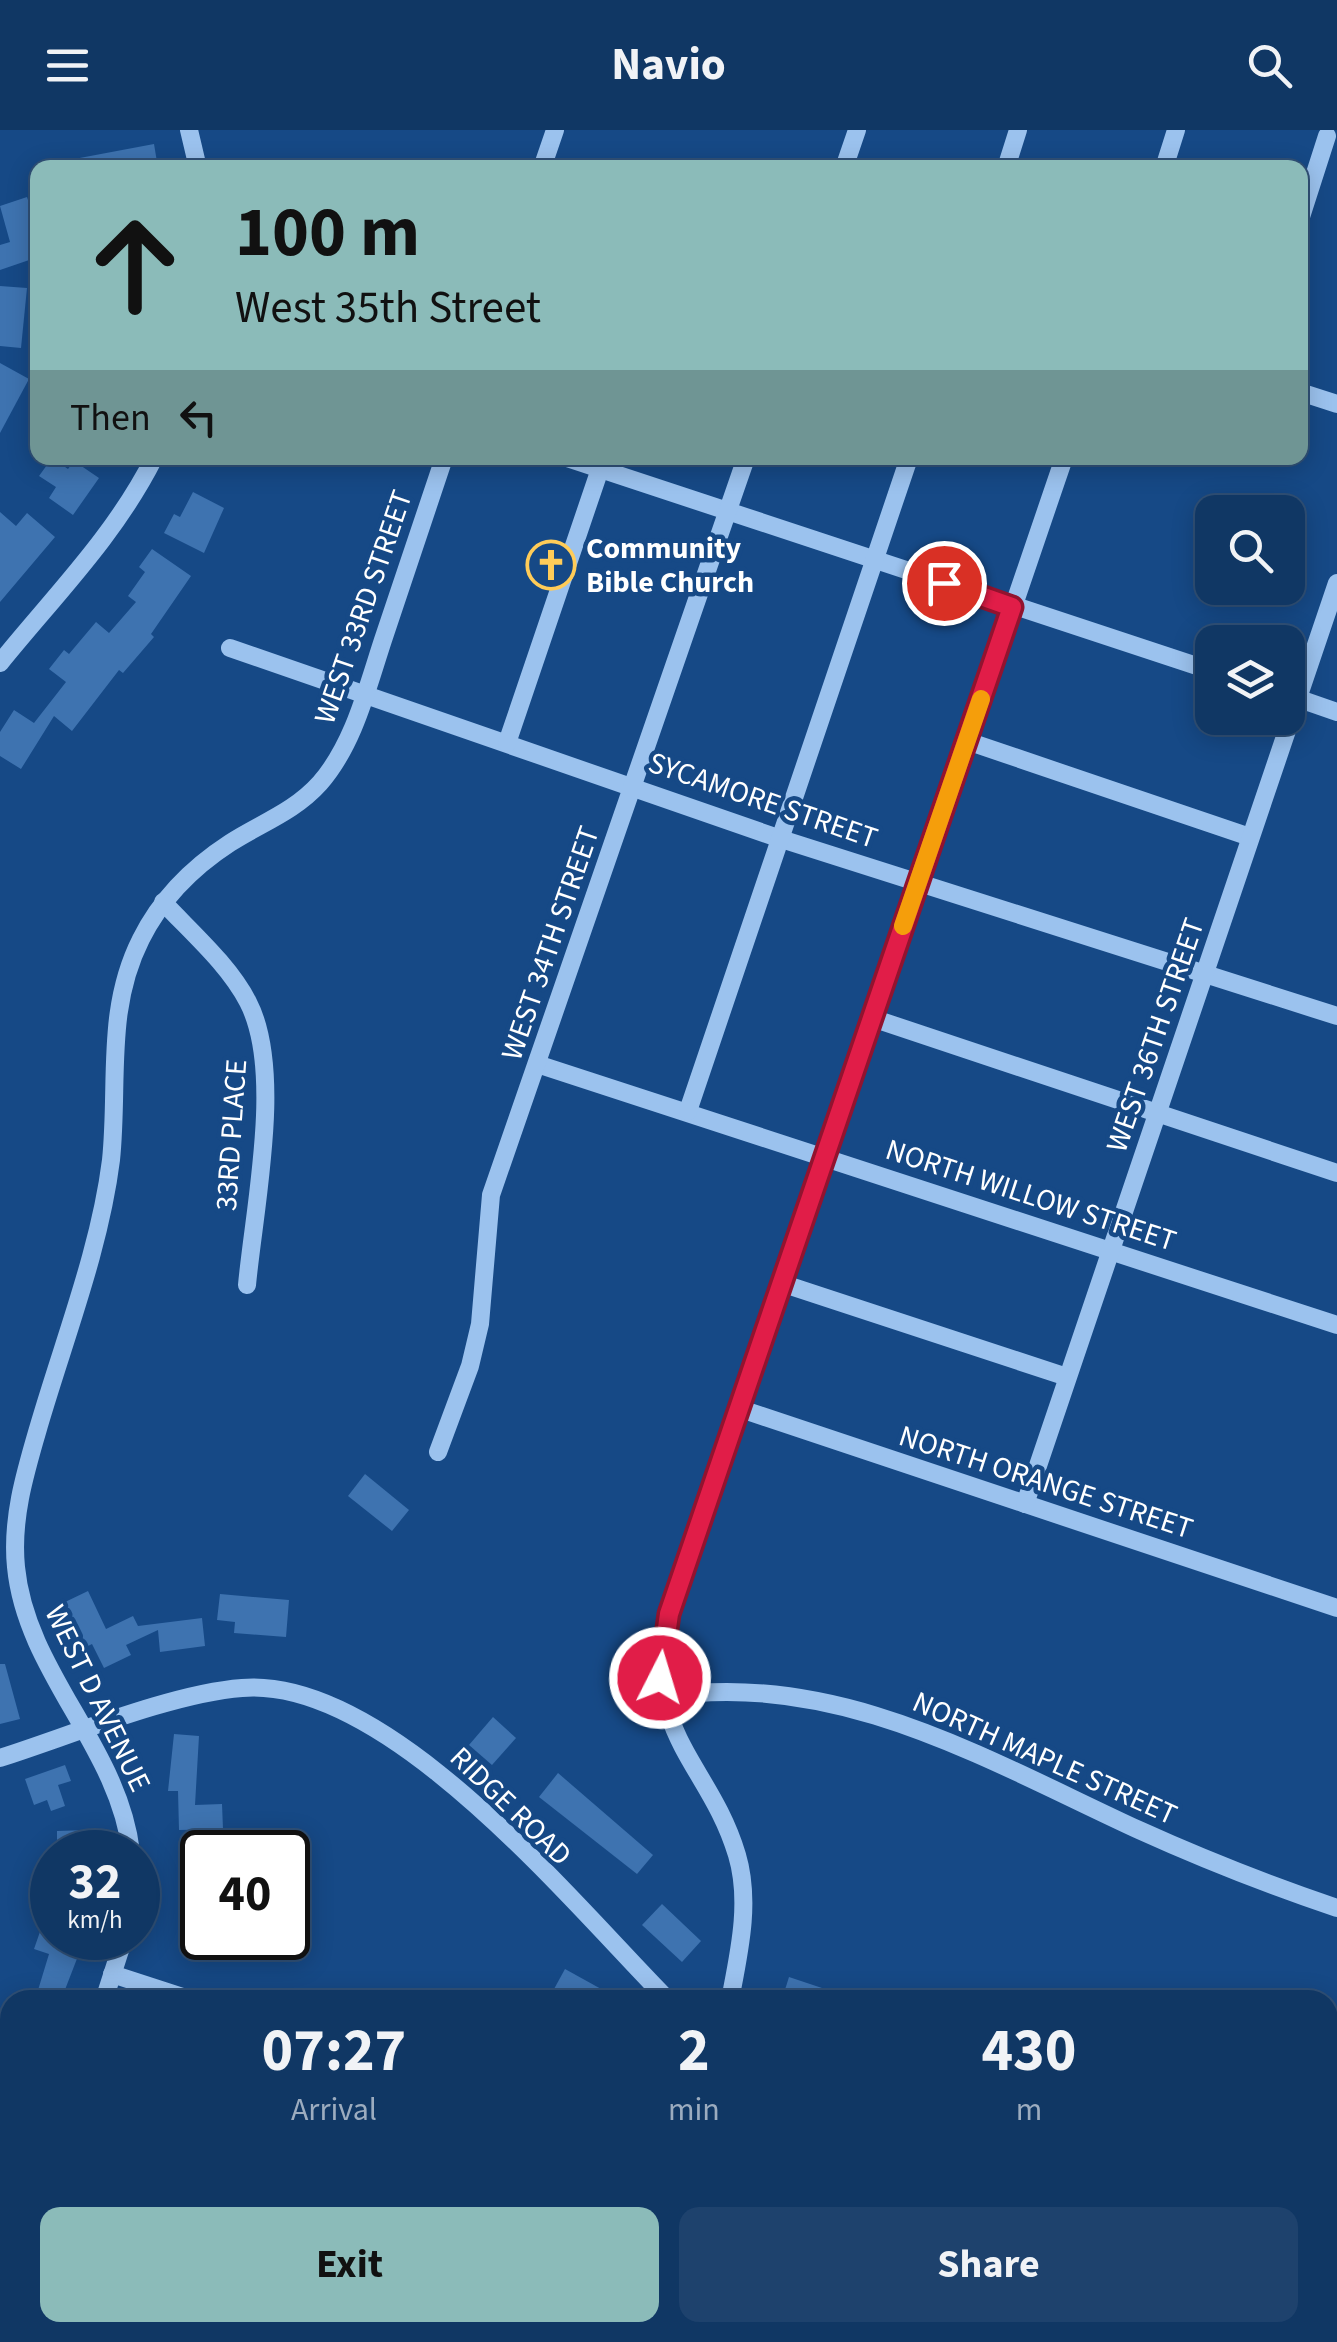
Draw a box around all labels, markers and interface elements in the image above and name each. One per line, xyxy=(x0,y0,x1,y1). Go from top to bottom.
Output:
text: Navio xyxy=(611,33,726,97)
icon: menu xyxy=(40,38,95,93)
icon: search xyxy=(1242,38,1297,93)
text: 100 m xyxy=(235,183,420,283)
icon: ahead xyxy=(70,200,200,330)
text: West 35th Street xyxy=(235,276,541,340)
icon: left xyxy=(171,390,226,445)
text: Then xyxy=(70,391,151,445)
street label: WEST 33RD STREET xyxy=(303,485,424,730)
map controls xyxy=(1195,495,1305,735)
button: search xyxy=(1195,495,1305,605)
place label: Community Bible Church xyxy=(586,527,754,604)
church icon: Community Bible Church xyxy=(525,539,577,591)
pin xyxy=(902,541,987,626)
icon: arrive xyxy=(917,556,972,611)
button: layers xyxy=(1195,625,1305,735)
street label: SYCAMORE STREET xyxy=(642,741,883,860)
street label: WEST 34TH STREET xyxy=(490,821,611,1066)
street label: WEST 36TH STREET xyxy=(1095,913,1216,1158)
street label: 33RD PLACE xyxy=(205,1058,258,1212)
street label: NORTH WILLOW STREET xyxy=(880,1128,1182,1263)
street label: NORTH ORANGE STREET xyxy=(893,1415,1198,1550)
street label: WEST D AVENUE xyxy=(34,1598,161,1799)
position arrow xyxy=(608,1626,712,1730)
street label: NORTH MAPLE STREET xyxy=(906,1681,1184,1836)
street label: RIDGE ROAD xyxy=(440,1737,581,1876)
speed limit sign: 40 xyxy=(180,1830,310,1960)
text: 32 xyxy=(69,1847,121,1918)
text: km/h xyxy=(67,1902,123,1938)
text: 07:27 xyxy=(262,2009,406,2094)
text: 2 xyxy=(678,2009,710,2094)
text: 430 xyxy=(981,2009,1076,2094)
text: Arrival xyxy=(291,2087,377,2133)
text: min xyxy=(668,2087,720,2133)
text: m xyxy=(1016,2087,1042,2133)
button: Exit xyxy=(40,2207,659,2322)
button: Share xyxy=(679,2207,1298,2322)

